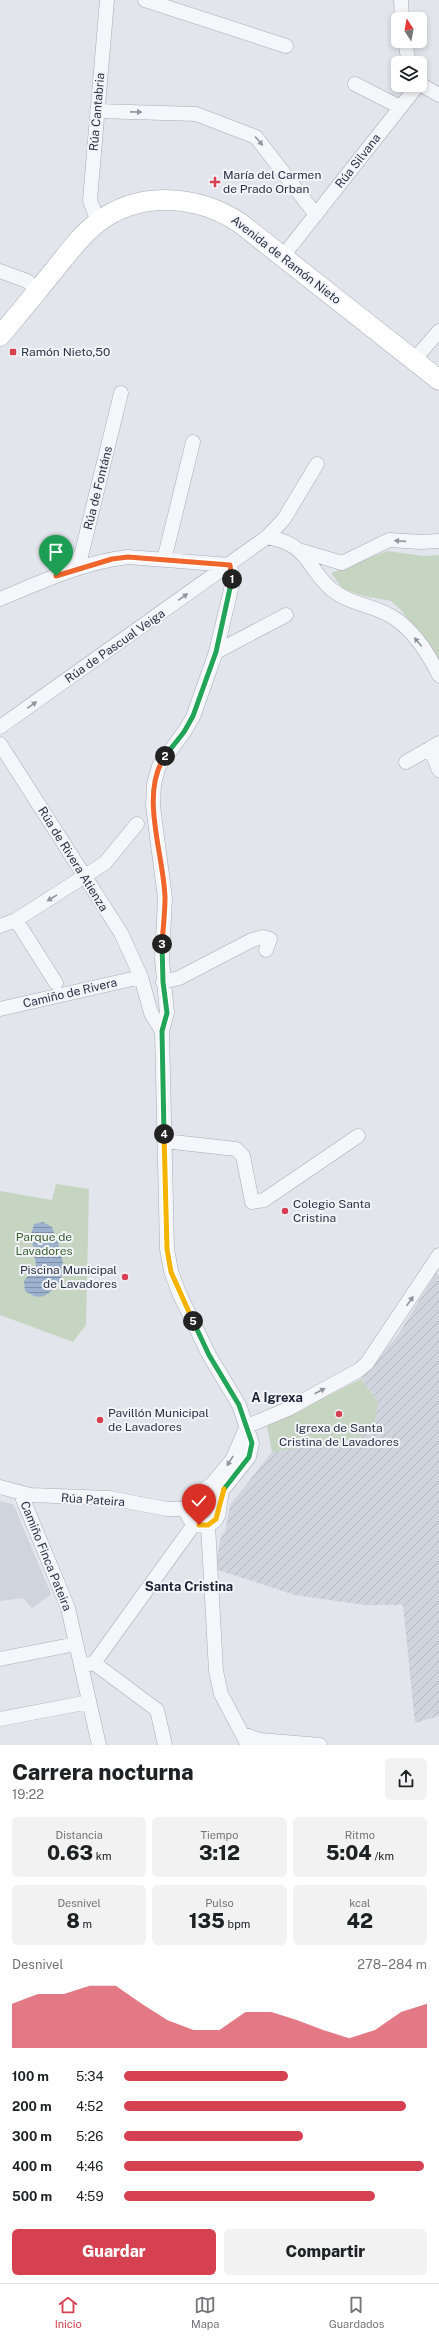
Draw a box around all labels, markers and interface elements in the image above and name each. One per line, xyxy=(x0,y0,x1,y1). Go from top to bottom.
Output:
north arrow xyxy=(391,12,427,48)
map controls xyxy=(391,12,427,92)
button: layers xyxy=(391,56,427,92)
street label: Rúa Cantabria xyxy=(87,72,107,152)
one-way arrow xyxy=(130,109,142,116)
street label: Rúa Silvana xyxy=(332,131,384,191)
one-way arrow xyxy=(255,136,264,146)
place label: María del Carmen de Prado Orban xyxy=(223,168,321,196)
marker: María del Carmen de Prado Orban xyxy=(210,177,220,187)
street label: Avenida de Ramón Nieto xyxy=(228,213,344,307)
place label: Ramón Nieto,50 xyxy=(21,345,110,359)
marker: Ramón Nieto,50 xyxy=(8,347,18,357)
street label: Rúa de Fontáns xyxy=(81,445,115,531)
pin xyxy=(39,535,73,576)
one-way arrow xyxy=(394,537,406,544)
icon: arrive xyxy=(45,541,67,563)
pin: 1 xyxy=(222,569,242,589)
text: 1 xyxy=(230,573,234,585)
one-way arrow xyxy=(178,593,188,601)
street label: Rúa de Pascual Veiga xyxy=(62,606,168,686)
one-way arrow xyxy=(414,637,423,648)
one-way arrow xyxy=(26,701,37,709)
pin: 2 xyxy=(155,746,175,766)
text: 2 xyxy=(162,750,169,762)
street label: Rúa de Rivera Atienza xyxy=(35,804,111,914)
one-way arrow xyxy=(46,894,58,901)
pin: 3 xyxy=(152,934,172,954)
text: 3 xyxy=(158,938,166,950)
street label: Camiño de Rivera xyxy=(22,975,118,1011)
pin: 4 xyxy=(154,1124,174,1144)
text: 4 xyxy=(160,1128,168,1140)
place label: Colegio Santa Cristina xyxy=(293,1197,371,1225)
marker: Colegio Santa Cristina xyxy=(280,1206,290,1216)
park label: Parque de Lavadores xyxy=(15,1230,73,1258)
place label: Piscina Municipal de Lavadores xyxy=(20,1263,117,1291)
marker: Piscina Municipal de Lavadores xyxy=(120,1272,130,1282)
one-way arrow xyxy=(406,1296,414,1306)
pin: 5 xyxy=(183,1311,203,1331)
text: 5 xyxy=(189,1315,197,1327)
one-way arrow xyxy=(314,1388,326,1395)
district label: A Igrexa xyxy=(251,1390,303,1405)
place label: Pavillón Municipal de Lavadores xyxy=(108,1406,209,1434)
marker: Igrexa de Santa Cristina de Lavadores xyxy=(334,1409,344,1419)
marker: Pavillón Municipal de Lavadores xyxy=(95,1415,105,1425)
place label: Igrexa de Santa Cristina de Lavadores xyxy=(279,1421,399,1449)
one-way arrow xyxy=(226,1456,234,1466)
pin xyxy=(182,1484,216,1525)
icon: check xyxy=(188,1490,210,1512)
street label: Rúa Pateira xyxy=(61,1491,125,1509)
street label: Camiño Finca Pateira xyxy=(18,1499,74,1613)
district label: Santa Cristina xyxy=(145,1579,233,1594)
button: share xyxy=(385,1758,427,1800)
text: Carrera nocturna xyxy=(12,1759,194,1785)
text: 19:22 xyxy=(12,1787,44,1802)
text: Distancia xyxy=(56,1829,103,1841)
text: Tiempo xyxy=(201,1829,238,1841)
text: Ritmo xyxy=(345,1829,375,1841)
text: 0.63 xyxy=(47,1841,93,1865)
text: 3:12 xyxy=(199,1841,240,1865)
text: 5:04 xyxy=(326,1841,372,1865)
text: km xyxy=(93,1850,111,1862)
text: /km xyxy=(372,1850,394,1862)
text: Desnivel xyxy=(57,1897,101,1909)
text: Pulso xyxy=(205,1897,234,1909)
text: kcal xyxy=(349,1897,370,1909)
text: 8 xyxy=(66,1909,80,1933)
text: 135 xyxy=(189,1909,225,1933)
text: 42 xyxy=(347,1909,373,1933)
text: m xyxy=(80,1918,92,1930)
text: bpm xyxy=(225,1918,250,1930)
text: Desnivel xyxy=(12,1957,63,1972)
text: 278–284 m xyxy=(357,1957,427,1972)
text: 100 m xyxy=(12,2069,49,2084)
text: 5:34 xyxy=(76,2069,104,2084)
text: 200 m xyxy=(12,2099,52,2114)
text: 4:52 xyxy=(76,2099,103,2114)
text: 300 m xyxy=(12,2129,52,2144)
text: 5:26 xyxy=(76,2129,103,2144)
text: 400 m xyxy=(12,2159,52,2174)
text: 4:46 xyxy=(76,2159,103,2174)
text: 500 m xyxy=(12,2189,52,2204)
text: 4:59 xyxy=(76,2189,104,2204)
button: Guardar xyxy=(12,2229,216,2275)
button: Compartir xyxy=(224,2229,427,2275)
tab: Inicio xyxy=(55,2294,82,2330)
tab: Mapa xyxy=(191,2294,219,2330)
tab: Guardados xyxy=(329,2294,384,2330)

